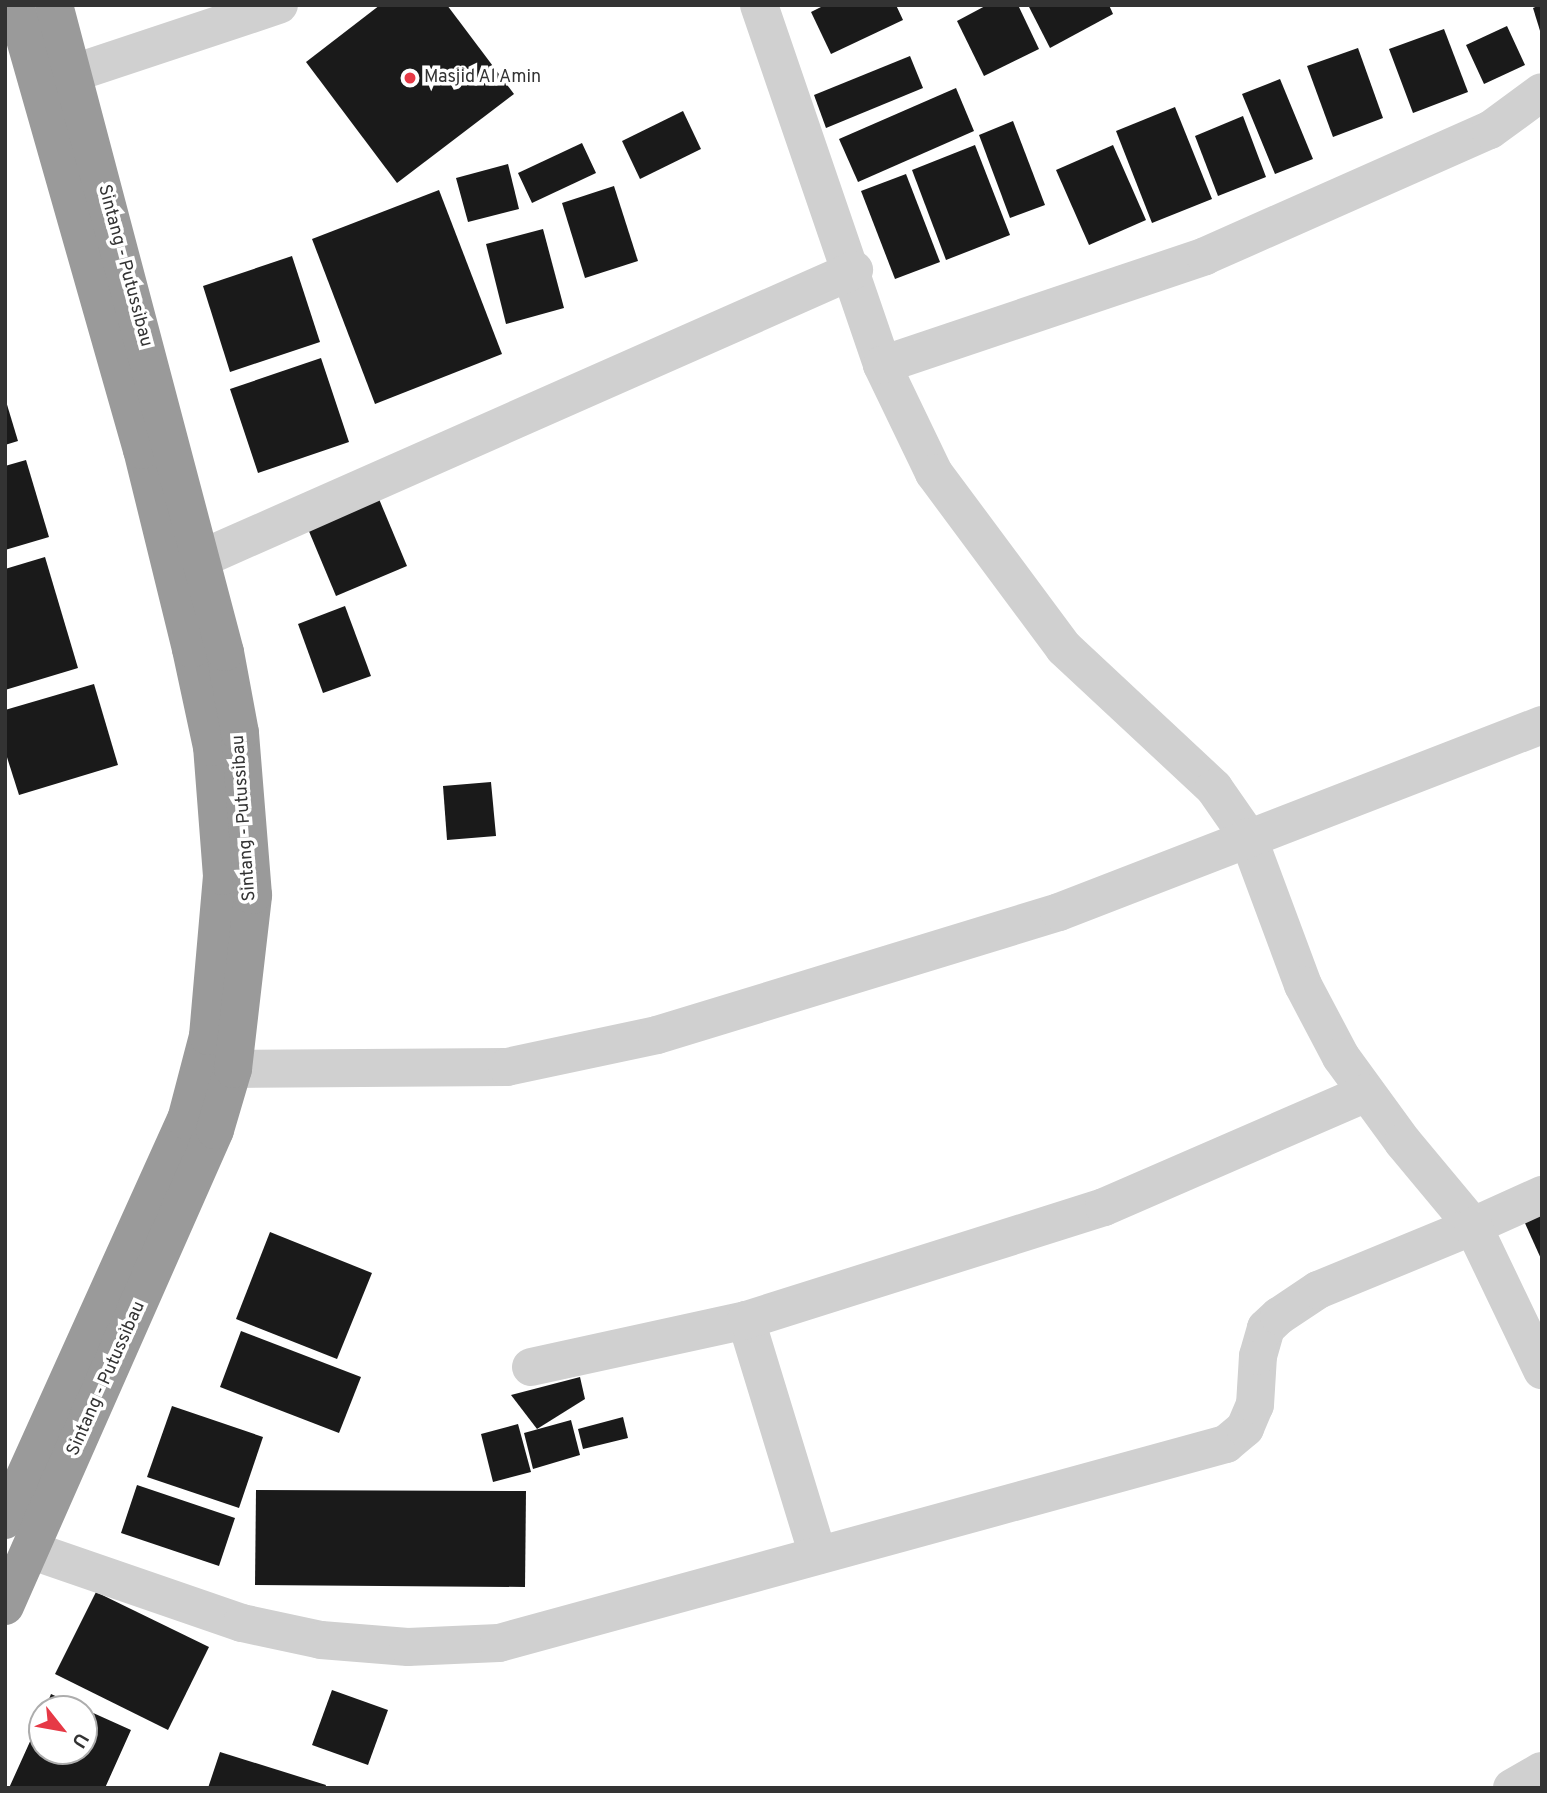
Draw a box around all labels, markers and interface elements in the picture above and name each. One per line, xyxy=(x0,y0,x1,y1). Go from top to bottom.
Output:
place label: Masjid Al Amin xyxy=(424,67,543,89)
marker: Masjid Al Amin xyxy=(402,70,418,86)
street label: Sintang - Putussibau xyxy=(92,183,156,349)
street label: Sintang - Putussibau xyxy=(228,734,262,902)
street label: Sintang - Putussibau xyxy=(63,1298,151,1460)
north arrow xyxy=(28,1695,98,1765)
text: U xyxy=(66,1728,93,1752)

